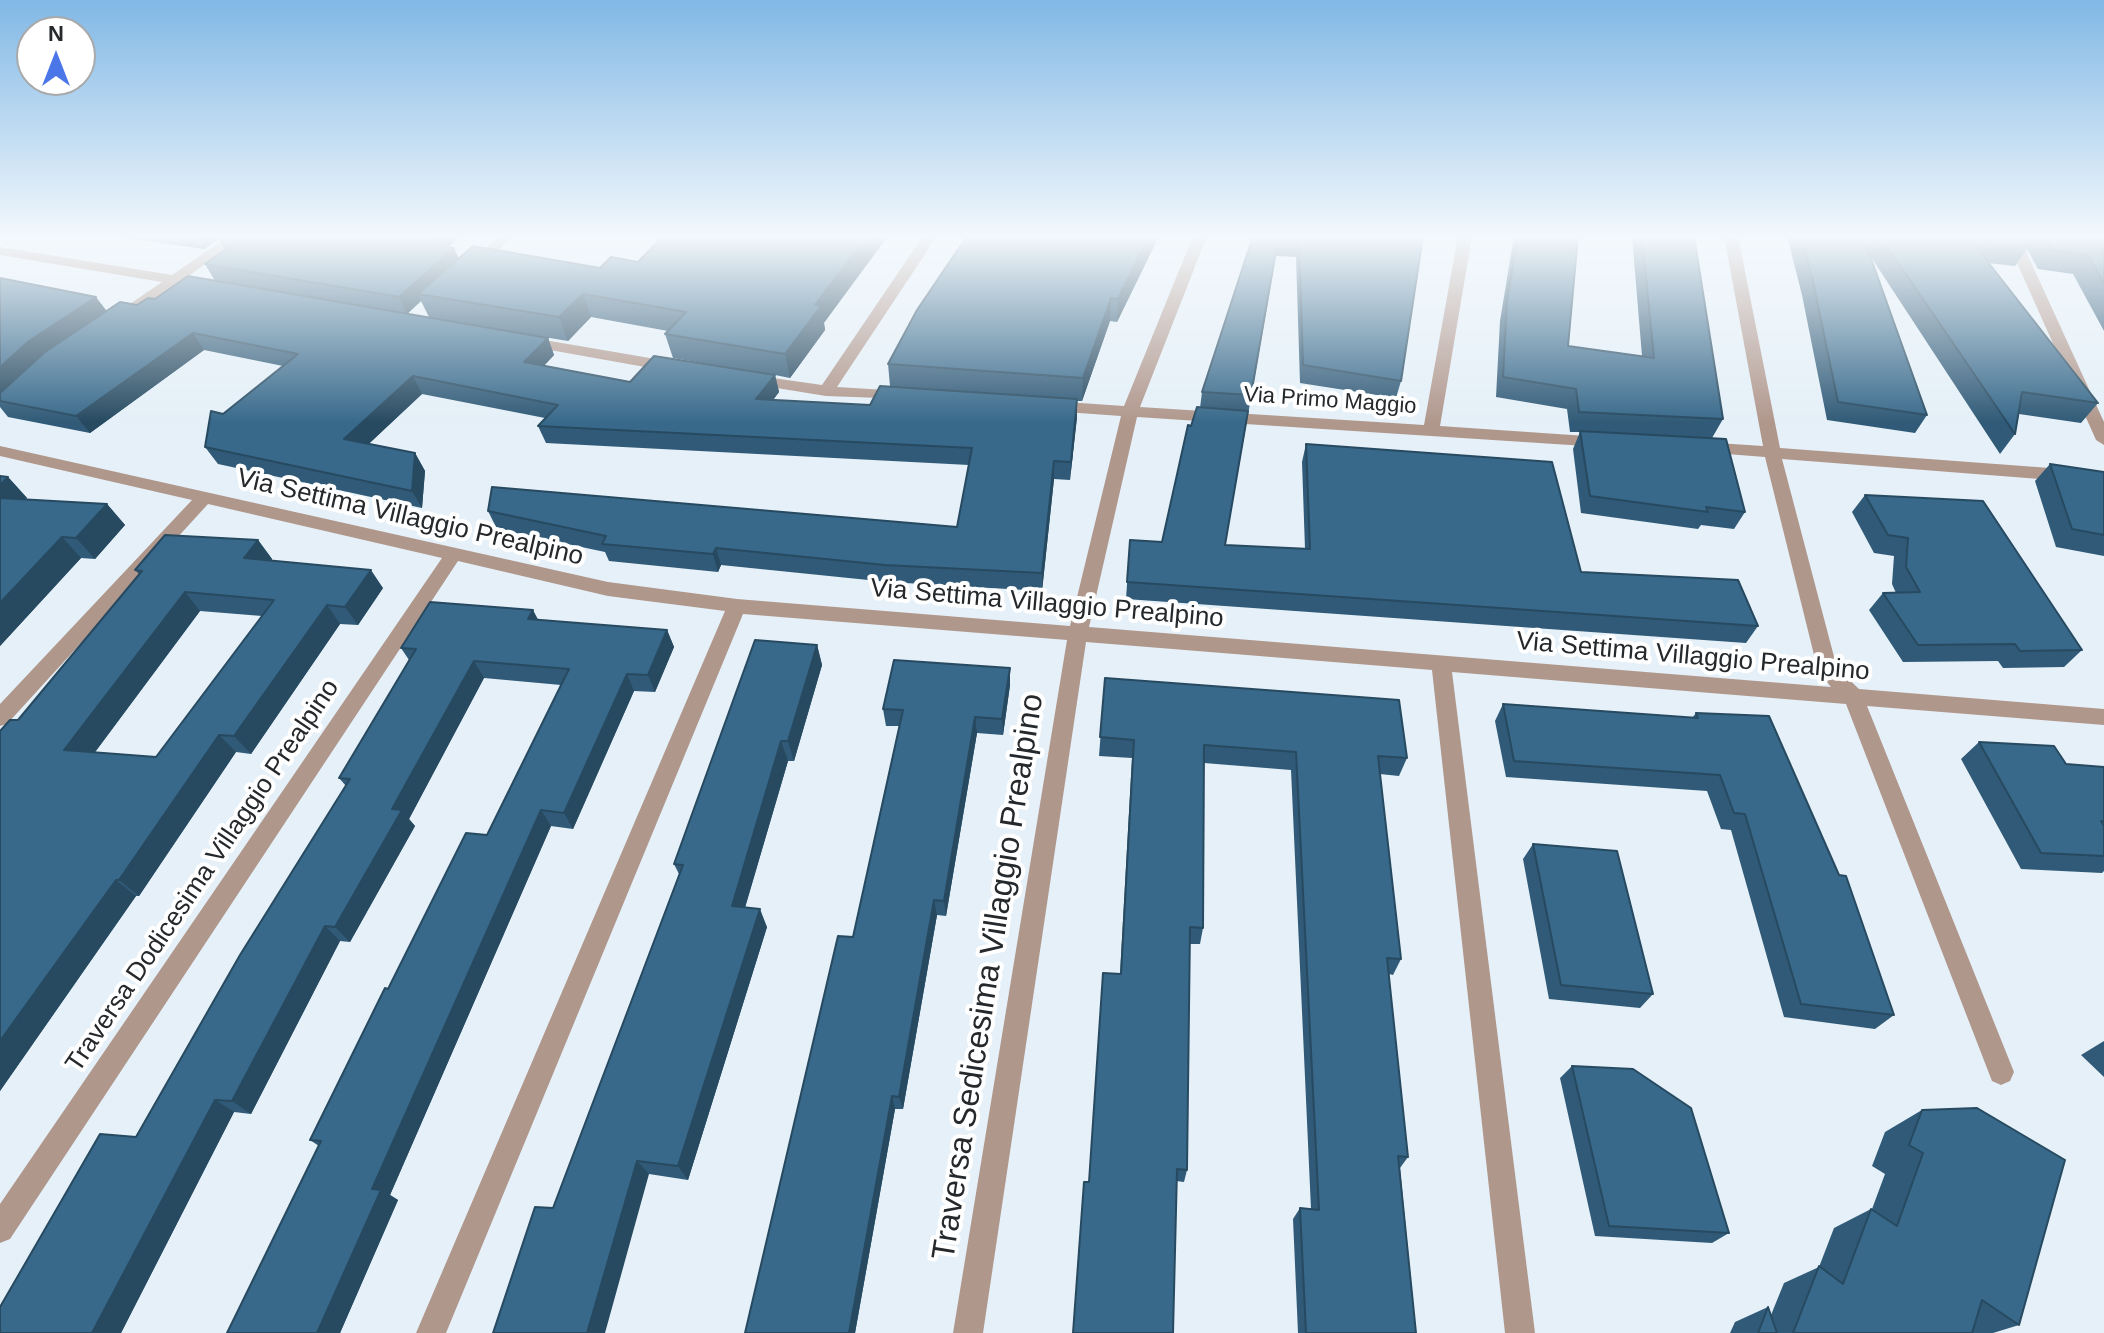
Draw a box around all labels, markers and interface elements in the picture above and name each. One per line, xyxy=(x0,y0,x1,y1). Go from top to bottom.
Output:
north arrow xyxy=(16,16,96,96)
text: N xyxy=(48,21,64,46)
street label: Via Primo Maggio xyxy=(1243,382,1417,420)
street label: Via Settima Villaggio Prealpino xyxy=(234,463,586,573)
street label: Via Settima Villaggio Prealpino xyxy=(869,573,1225,635)
street label: Via Settima Villaggio Prealpino xyxy=(1515,626,1871,688)
street label: Traversa Dodicesima Villaggio Prealpino xyxy=(60,674,346,1078)
street label: Traversa Sedicesima Villaggio Prealpino xyxy=(925,691,1053,1263)

